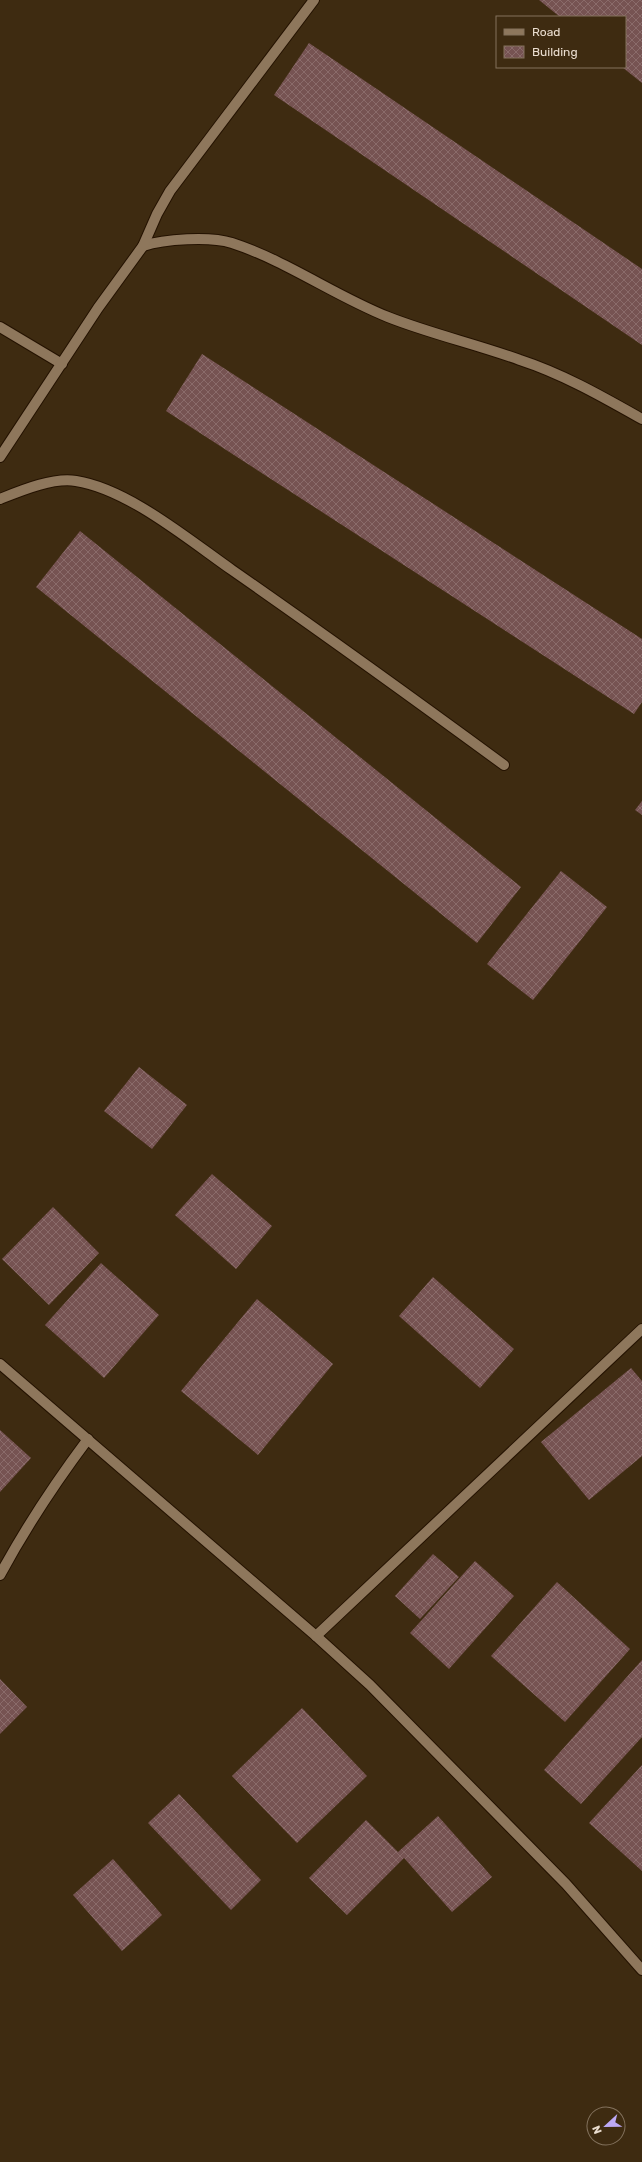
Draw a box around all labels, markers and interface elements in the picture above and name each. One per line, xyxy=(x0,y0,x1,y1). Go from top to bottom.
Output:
legend xyxy=(496,16,626,68)
text: Road xyxy=(532,25,560,39)
text: Building xyxy=(532,45,578,59)
north arrow xyxy=(586,2106,626,2146)
text: N xyxy=(590,2123,605,2136)

